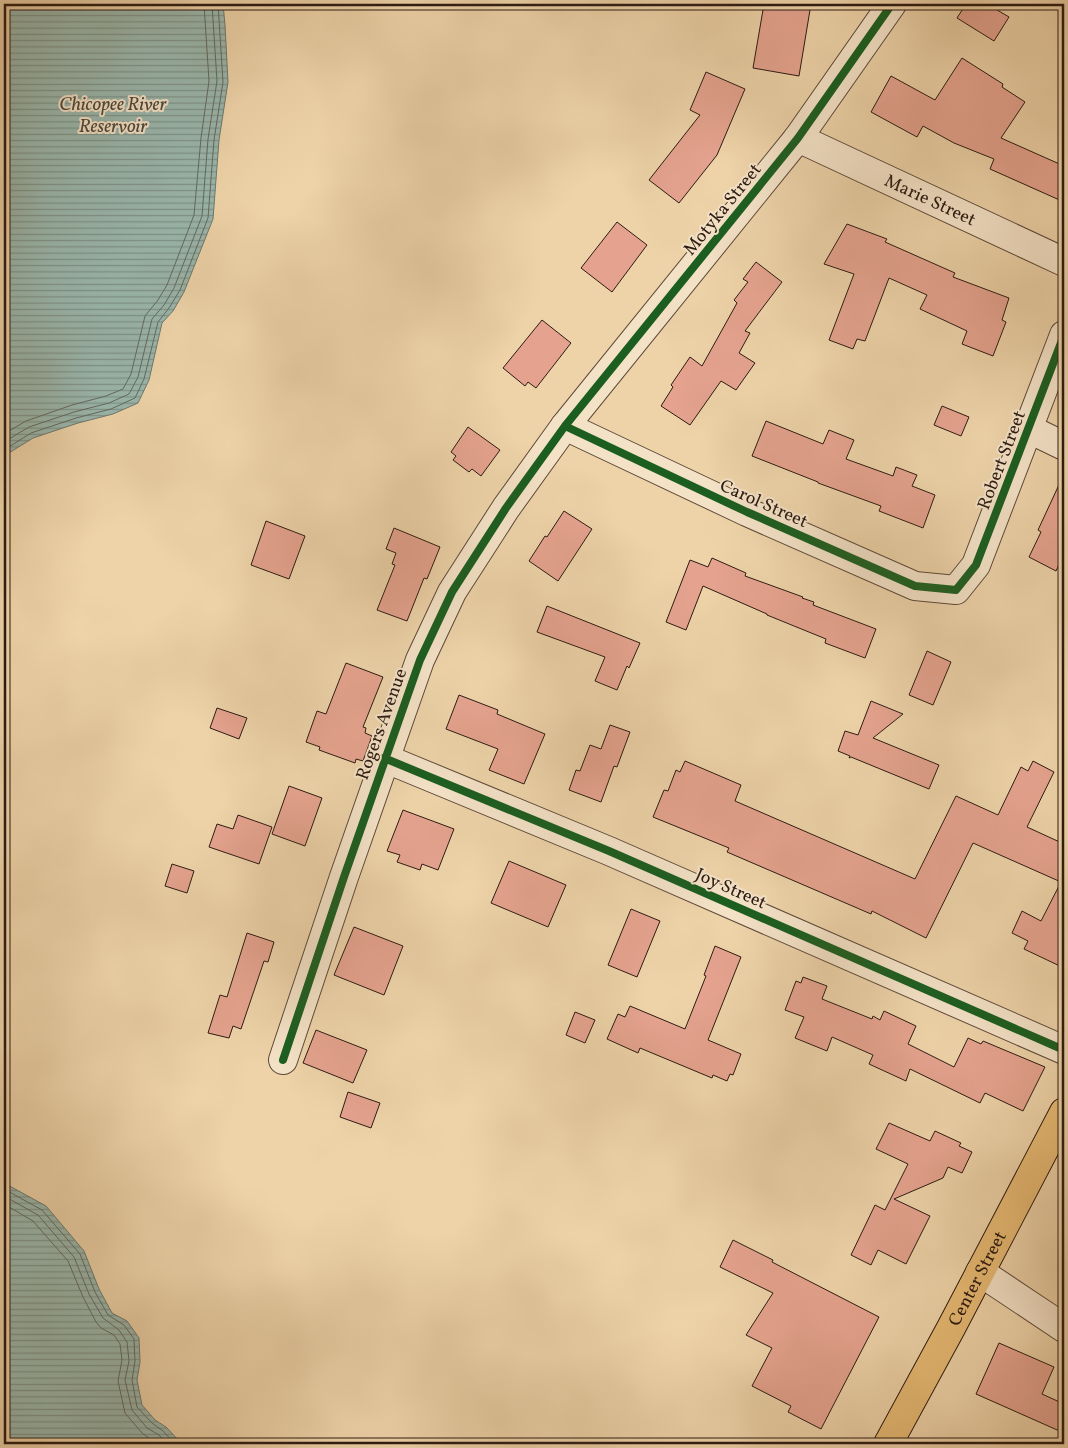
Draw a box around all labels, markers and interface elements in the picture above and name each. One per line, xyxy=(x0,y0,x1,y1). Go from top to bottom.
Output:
water label: Chicopee River Reservoir xyxy=(59,92,168,140)
street label: Motyka Street xyxy=(678,159,768,261)
street label: Marie Street xyxy=(880,169,979,233)
street label: Robert Street xyxy=(972,407,1033,514)
street label: Carol Street xyxy=(715,474,811,535)
street label: Rogers Avenue xyxy=(351,665,414,784)
street label: Joy Street xyxy=(691,863,770,916)
street label: Center Street xyxy=(943,1227,1013,1331)

